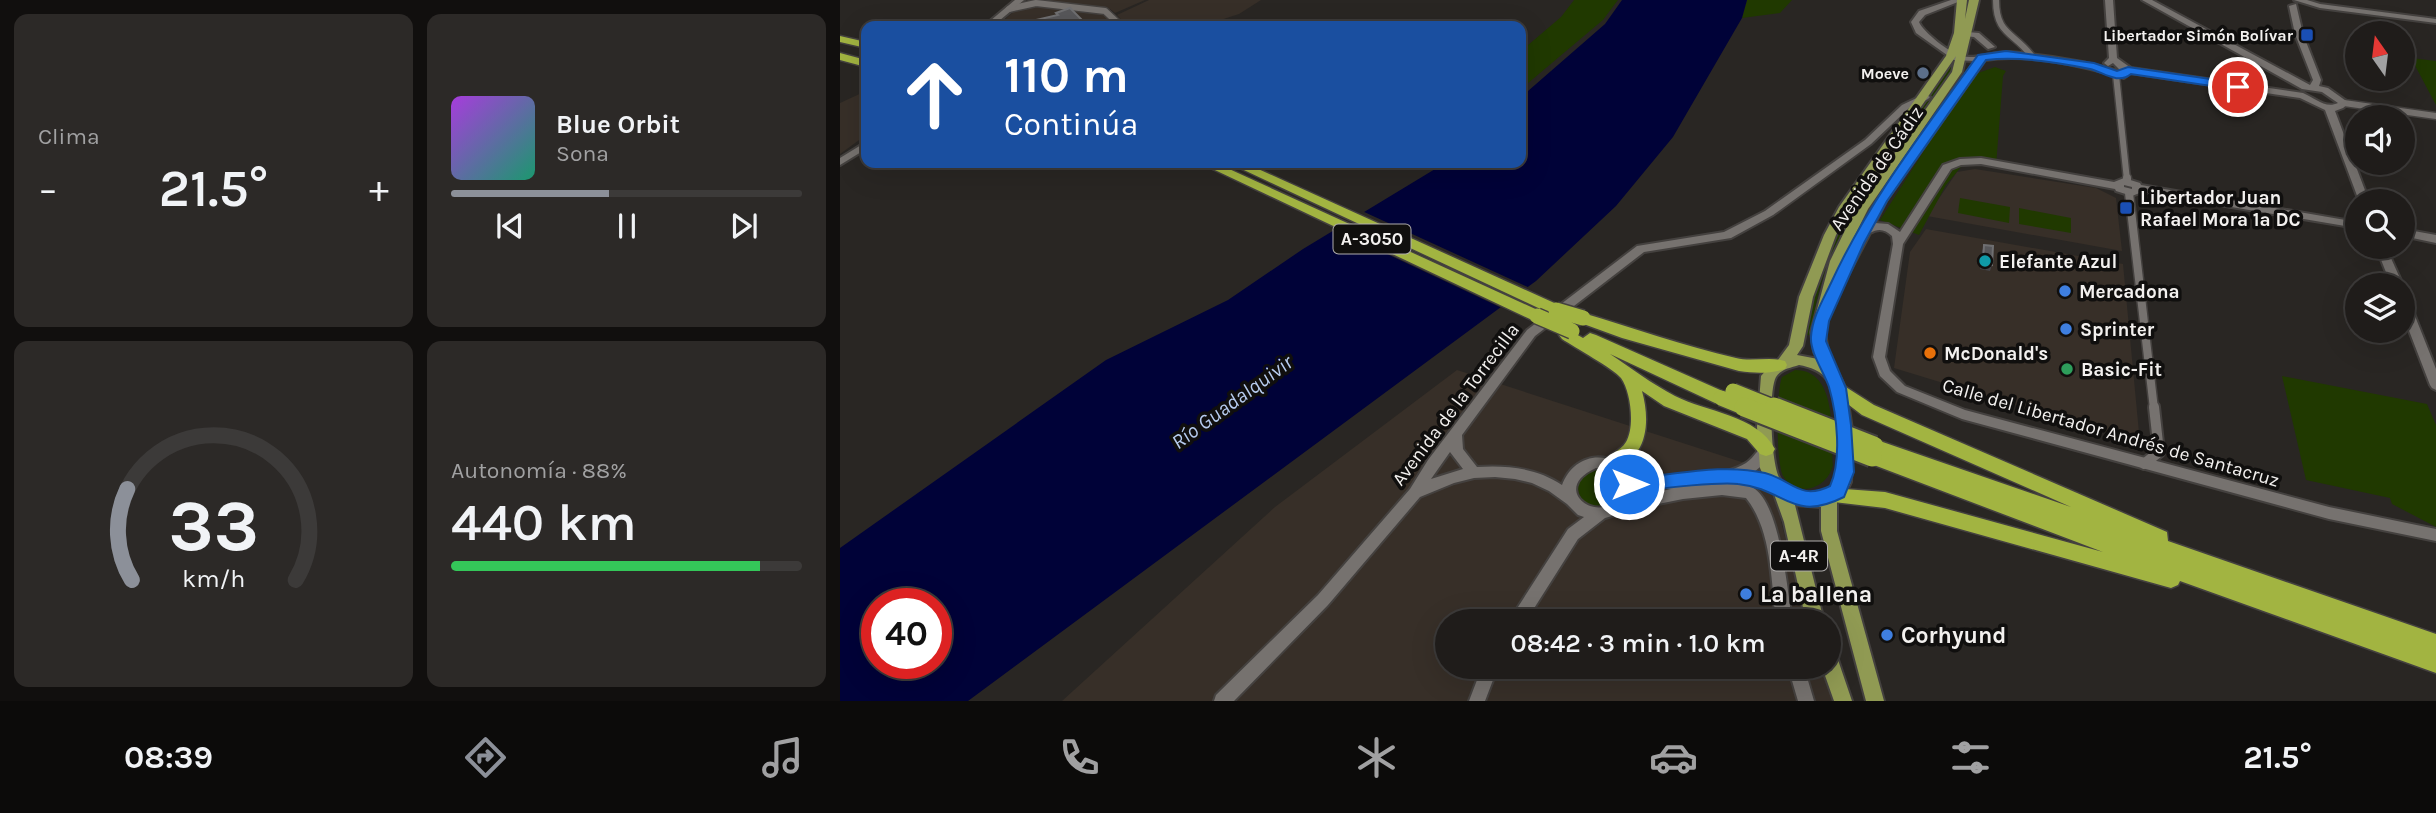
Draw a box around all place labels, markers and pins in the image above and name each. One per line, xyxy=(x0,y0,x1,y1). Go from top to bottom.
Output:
place label: Libertador Simón Bolívar xyxy=(2103,26,2294,45)
marker: Libertador Simón Bolívar xyxy=(2299,27,2315,43)
pin xyxy=(2208,57,2268,117)
place label: Moeve xyxy=(1861,64,1909,83)
marker: Moeve xyxy=(1915,65,1931,81)
place label: Libertador Juan Rafael Mora 1ª DC xyxy=(2140,187,2301,231)
marker: Libertador Juan Rafael Mora 1ª DC xyxy=(2118,200,2134,216)
place label: Elefante Azul xyxy=(1999,251,2117,273)
marker: Elefante Azul xyxy=(1977,253,1993,269)
place label: Mercadona xyxy=(2079,281,2180,303)
marker: Mercadona xyxy=(2057,283,2073,299)
place label: Sprinter xyxy=(2080,319,2155,341)
marker: Sprinter xyxy=(2058,321,2074,337)
place label: McDonald's xyxy=(1944,343,2048,365)
marker: McDonald's xyxy=(1922,345,1938,361)
place label: Basic-Fit xyxy=(2081,359,2162,381)
marker: Basic-Fit xyxy=(2059,361,2075,377)
place label: La ballena xyxy=(1760,581,1872,608)
marker: La ballena xyxy=(1738,586,1754,602)
place label: Corhyund xyxy=(1901,622,2006,649)
marker: Corhyund xyxy=(1879,627,1895,643)

